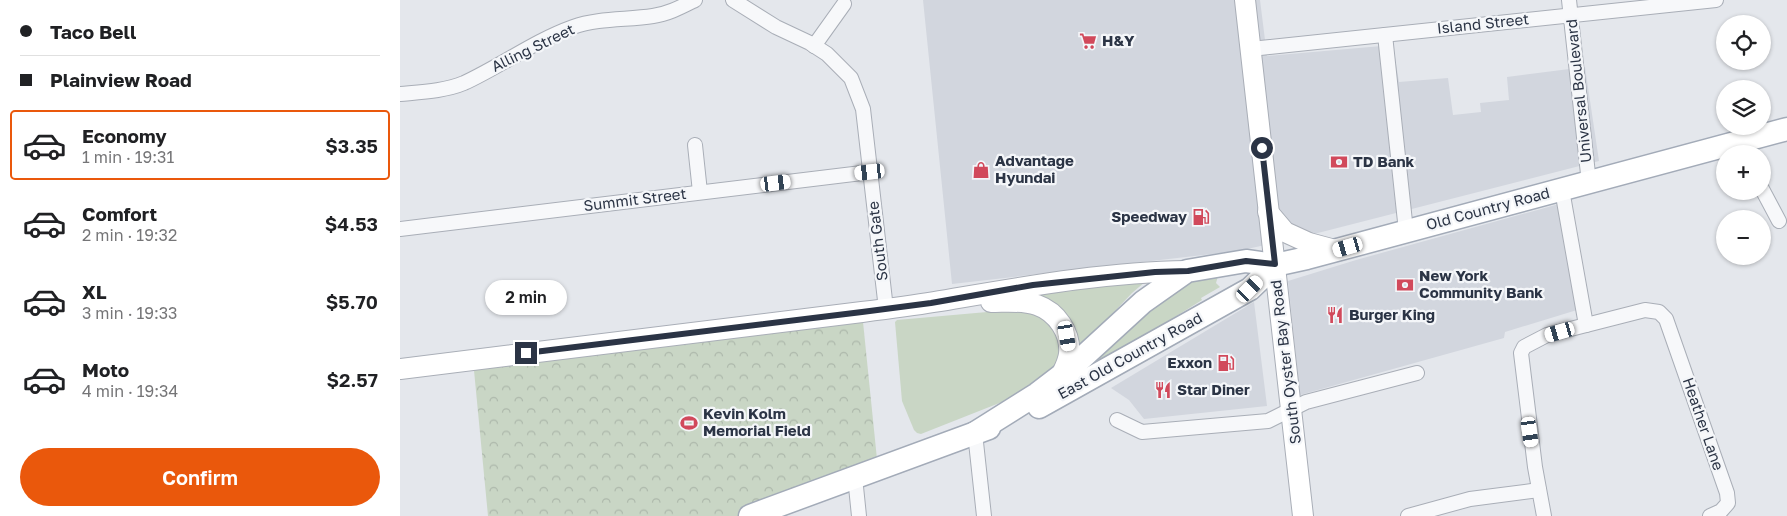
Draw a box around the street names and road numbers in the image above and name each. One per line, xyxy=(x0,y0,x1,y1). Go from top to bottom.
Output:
street label: Island Street xyxy=(1436,9,1530,37)
street label: Universal Boulevard xyxy=(1562,18,1595,164)
street label: Alling Street xyxy=(488,19,577,75)
street label: Old Country Road xyxy=(1424,183,1552,233)
street label: Summit Street xyxy=(582,184,687,214)
street label: South Gate xyxy=(863,200,891,282)
street label: South Oyster Bay Road xyxy=(1266,279,1304,445)
street label: East Old Country Road xyxy=(1054,308,1205,402)
street label: Heather Lane xyxy=(1680,375,1728,473)

